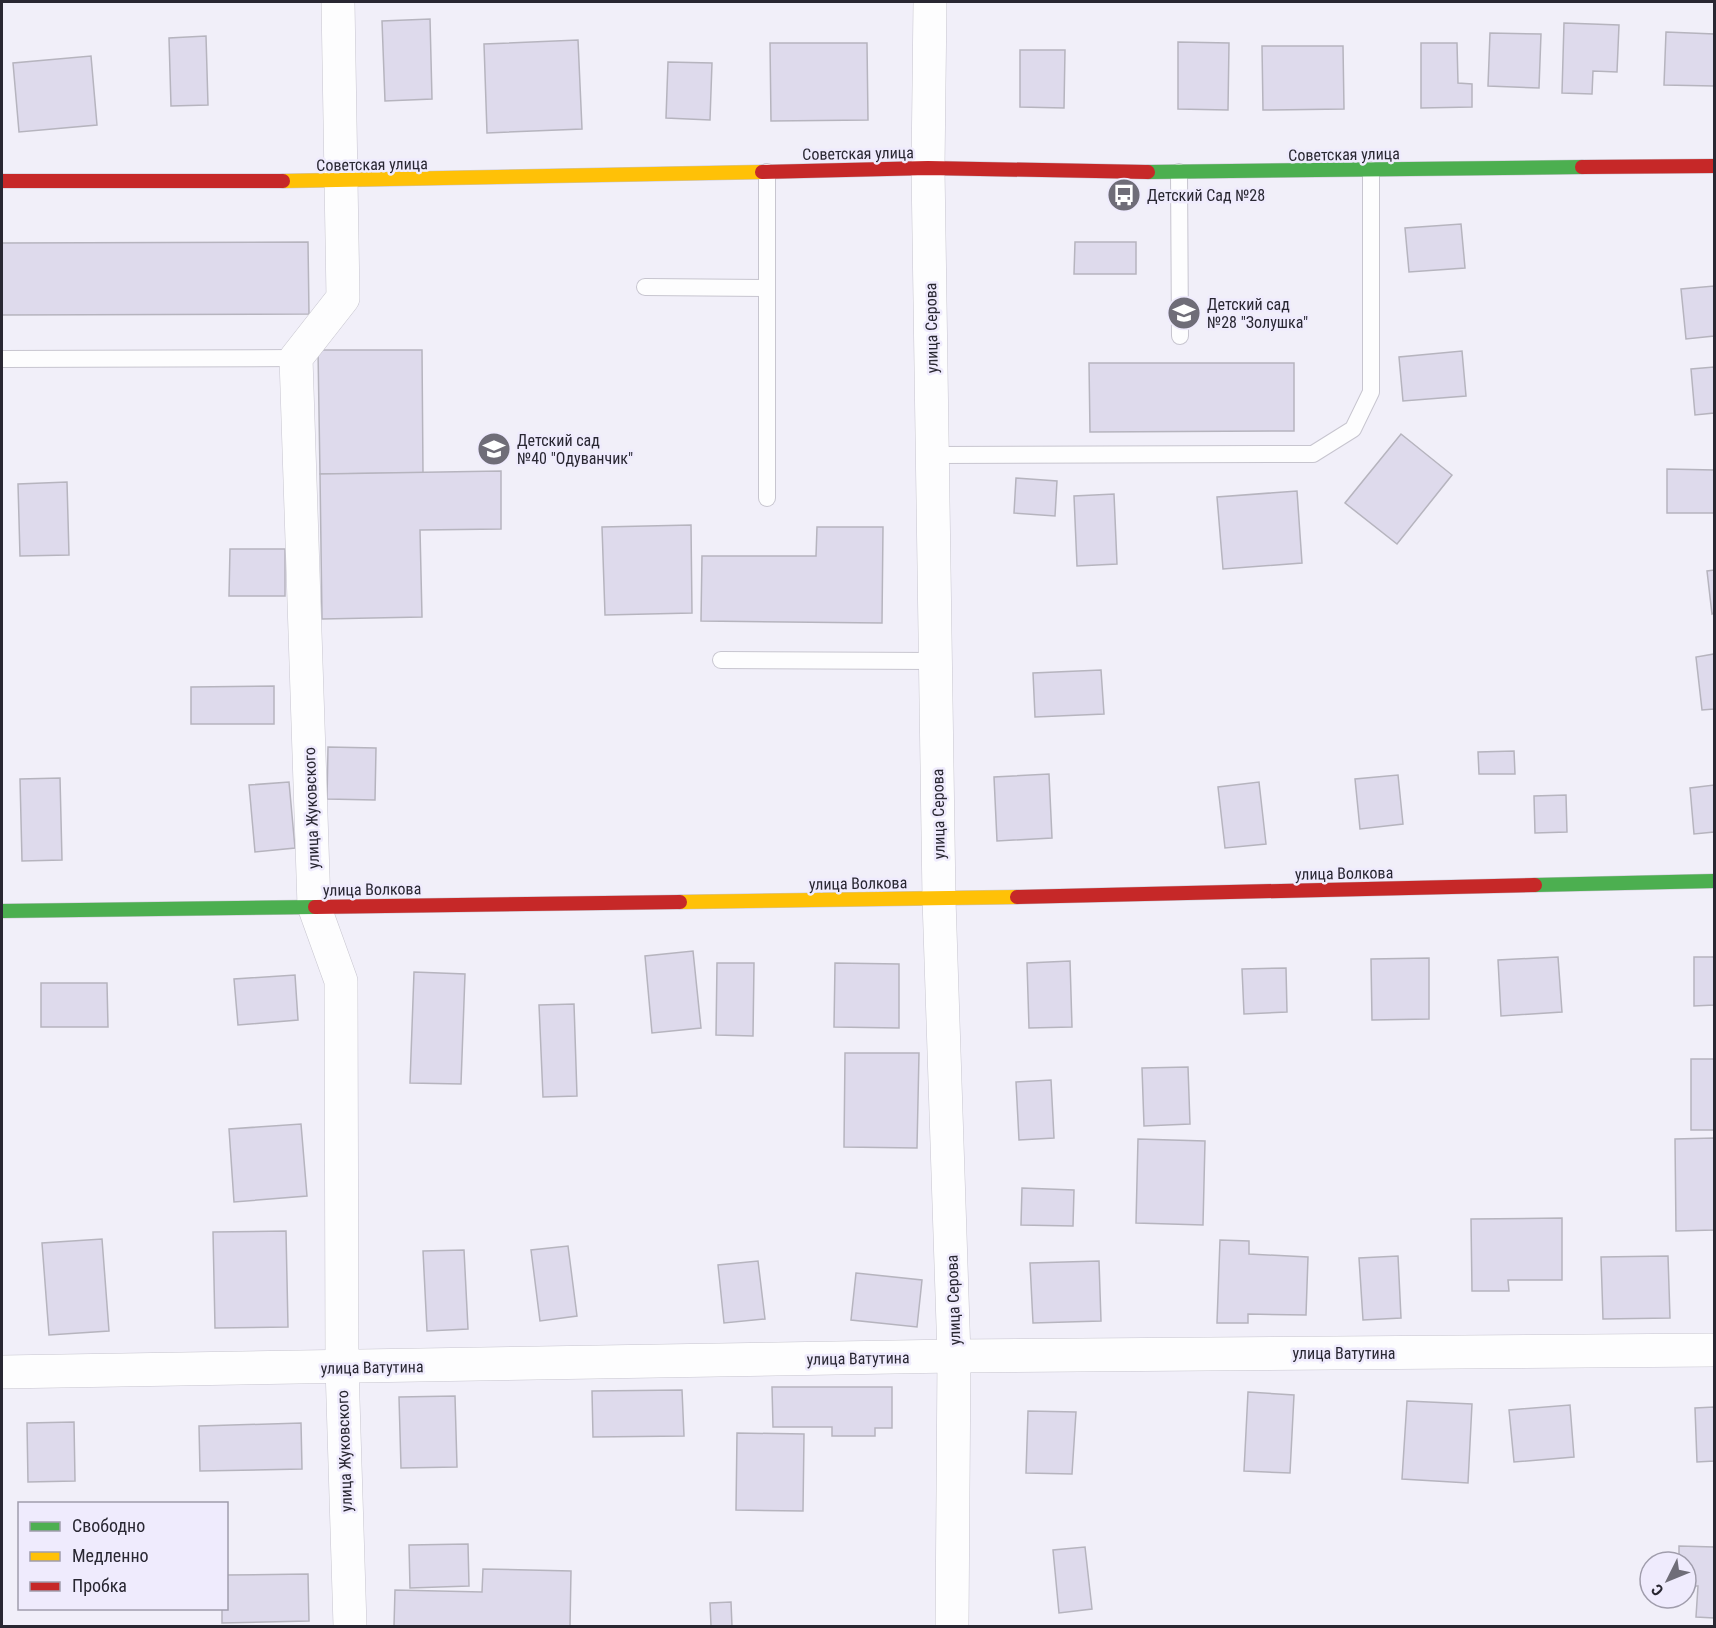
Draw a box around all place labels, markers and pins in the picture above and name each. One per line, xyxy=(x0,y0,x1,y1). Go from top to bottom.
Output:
bus stop icon: Детский Сад №28 xyxy=(1106,177,1142,213)
place label: Детский Сад №28 xyxy=(1147,186,1265,205)
school or university icon: Детский сад №28 "Золушка" xyxy=(1166,295,1202,331)
place label: Детский сад №28 "Золушка" xyxy=(1207,295,1308,332)
school or university icon: Детский сад №40 "Одуванчик" xyxy=(476,431,512,467)
place label: Детский сад №40 "Одуванчик" xyxy=(517,431,633,468)

